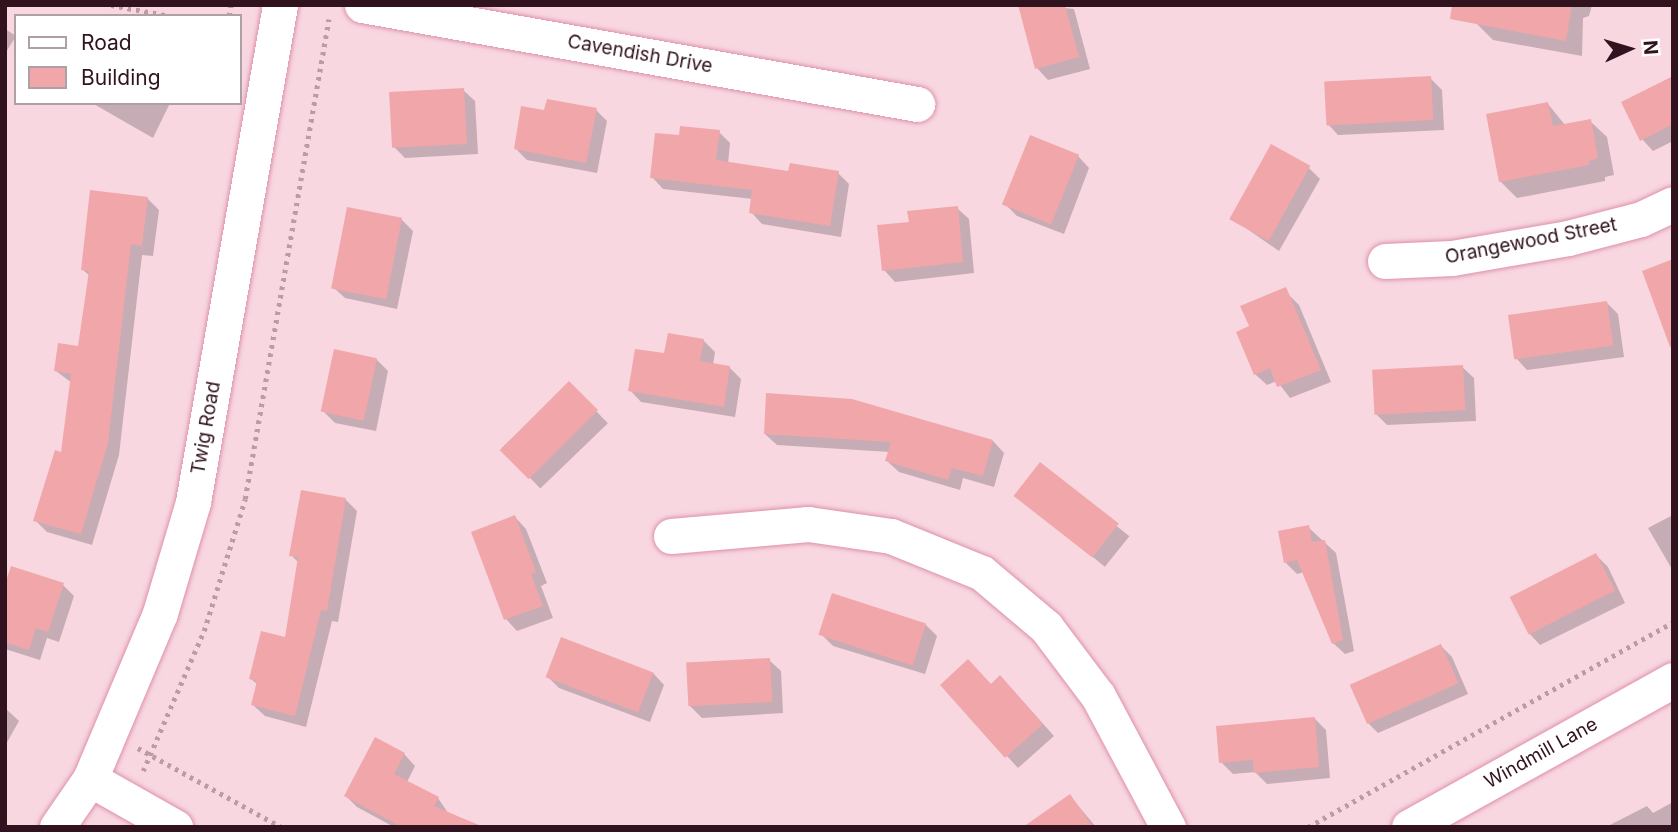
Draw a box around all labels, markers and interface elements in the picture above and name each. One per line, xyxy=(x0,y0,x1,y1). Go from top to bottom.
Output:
legend xyxy=(14,14,242,105)
north arrow xyxy=(1594,14,1664,84)
text: Road xyxy=(81,30,132,55)
street label: Cavendish Drive xyxy=(566,30,714,78)
text: N xyxy=(1638,39,1662,56)
text: Building xyxy=(81,65,161,90)
street label: Orangewood Street xyxy=(1443,213,1619,269)
street label: Twig Road xyxy=(187,380,225,476)
street label: Windmill Lane xyxy=(1481,713,1601,793)

